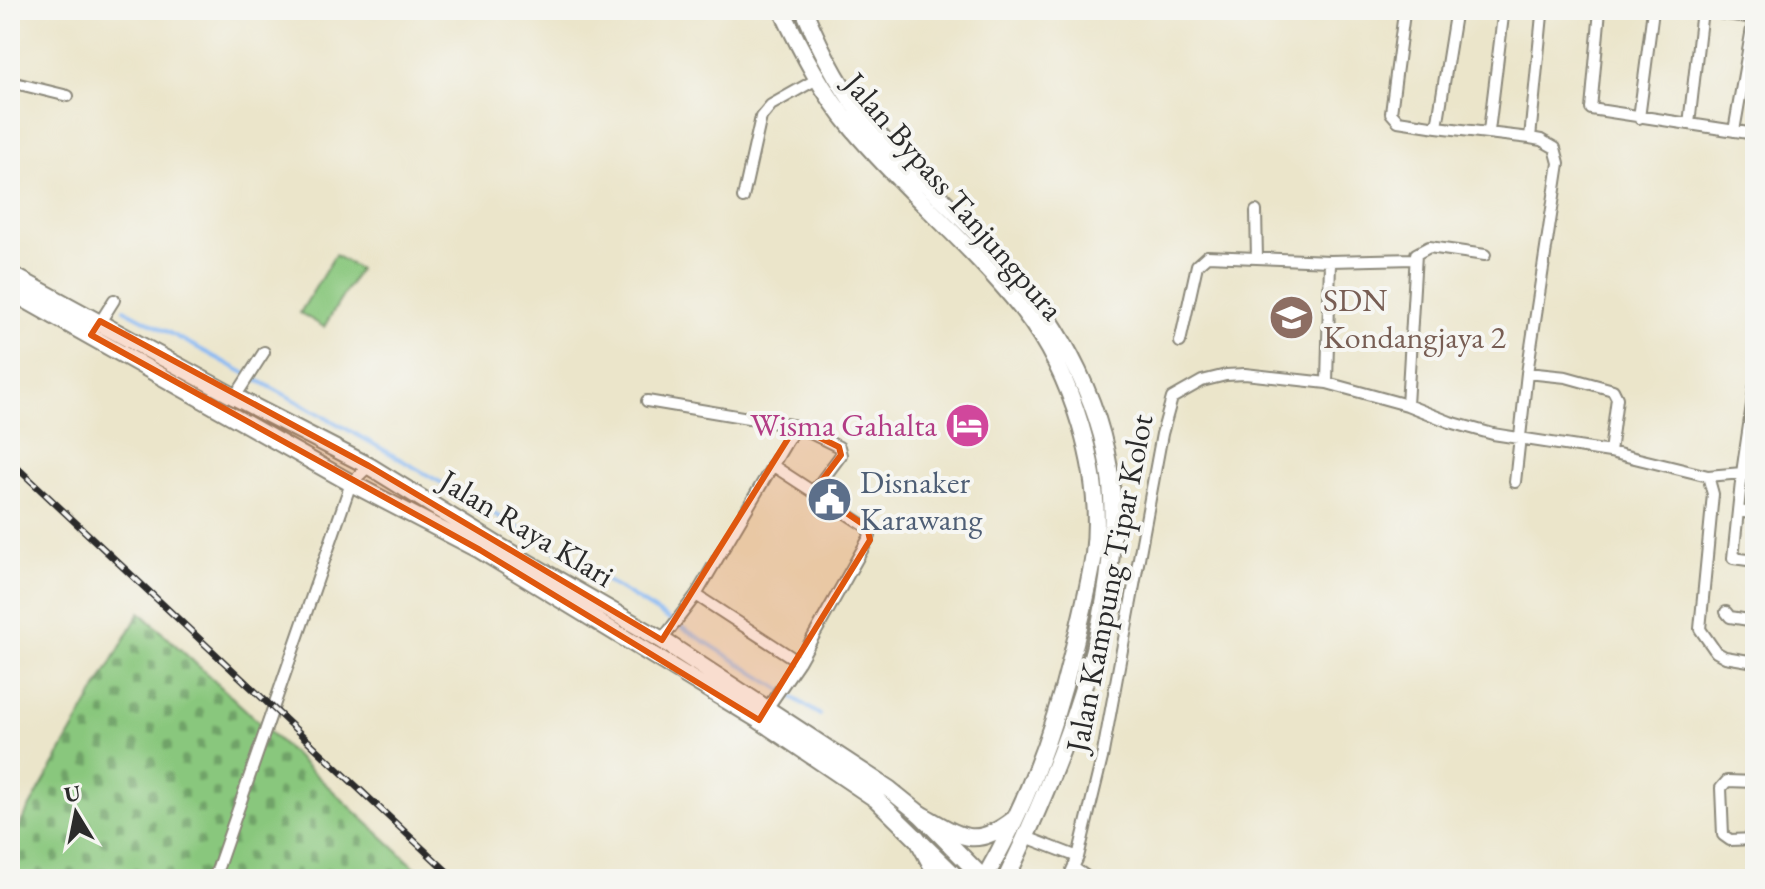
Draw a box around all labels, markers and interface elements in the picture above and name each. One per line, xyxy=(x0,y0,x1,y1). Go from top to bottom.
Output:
street label: Jalan Bypass Tanjungpura xyxy=(833,61,1074,329)
place label: SDN Kondangjaya 2 xyxy=(1323,279,1506,358)
school or university icon: SDN Kondangjaya 2 xyxy=(1268,294,1316,342)
hotel icon: Wisma Gahalta xyxy=(944,401,992,449)
place label: Wisma Gahalta xyxy=(750,404,937,446)
street label: Jalan Kampung Tipar Kolot xyxy=(1055,410,1162,758)
street label: Jalan Raya Klari xyxy=(430,458,622,597)
place label: Disnaker Karawang xyxy=(860,461,983,540)
public building icon: Disnaker Karawang xyxy=(805,476,853,524)
north arrow xyxy=(36,773,116,853)
text: U xyxy=(62,778,84,809)

